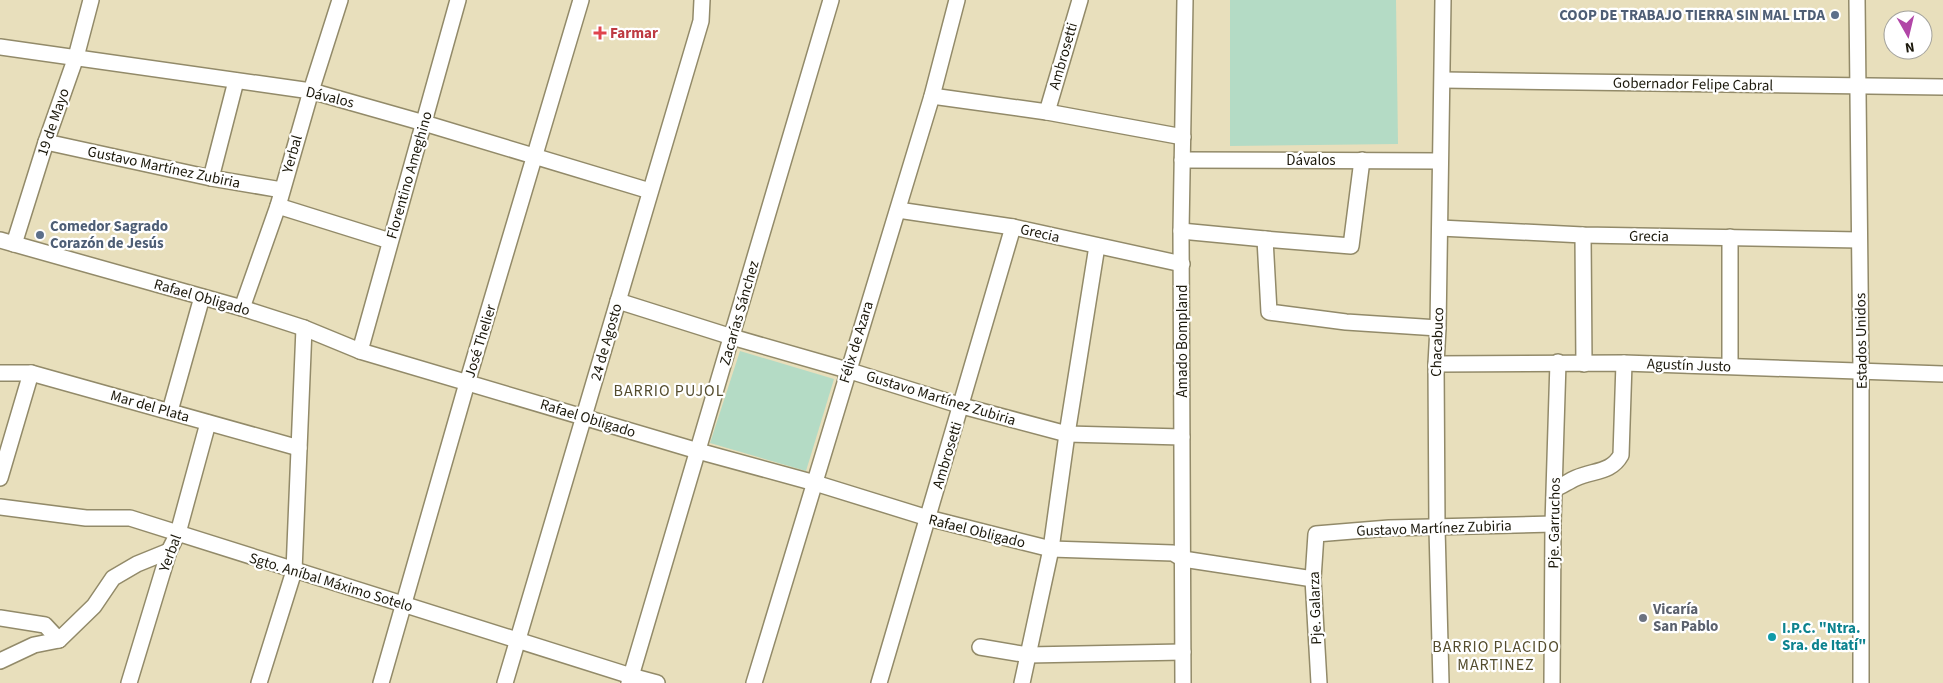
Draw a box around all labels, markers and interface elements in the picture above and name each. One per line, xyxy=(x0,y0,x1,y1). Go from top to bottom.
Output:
place label: COOP DE TRABAJO TIERRA SIN MAL LTDA xyxy=(1559,5,1825,26)
marker: COOP DE TRABAJO TIERRA SIN MAL LTDA xyxy=(1829,9,1841,21)
north arrow xyxy=(1883,10,1933,60)
street label: Ambrosetti xyxy=(1044,20,1083,92)
place label: Farmar xyxy=(610,23,658,44)
marker: Farmar xyxy=(594,27,606,39)
text: N xyxy=(1904,36,1916,57)
street label: Gobernador Felipe Cabral xyxy=(1613,73,1773,96)
street label: Dávalos xyxy=(303,81,356,114)
street label: 19 de Mayo xyxy=(32,86,75,159)
street label: Florentino Ameghino xyxy=(381,109,438,241)
street label: Yerbal xyxy=(277,133,308,177)
street label: Gustavo Martínez Zubiria xyxy=(86,141,242,194)
street label: Dávalos xyxy=(1286,150,1336,171)
place label: Comedor Sagrado Corazón de Jesús xyxy=(50,216,168,254)
street label: Grecia xyxy=(1018,219,1062,248)
street label: Grecia xyxy=(1629,226,1669,247)
marker: Comedor Sagrado Corazón de Jesús xyxy=(34,229,46,241)
street label: Zacarías Sánchez xyxy=(715,258,764,368)
street label: Rafael Obligado xyxy=(151,274,252,321)
street label: Amado Bompland xyxy=(1172,284,1193,398)
street label: Estados Unidos xyxy=(1850,293,1873,389)
street label: Félix de Azara xyxy=(834,299,879,386)
street label: José Thelier xyxy=(459,301,502,380)
street label: 24 de Agosto xyxy=(585,301,627,383)
street label: Chacabuco xyxy=(1426,307,1449,377)
street label: Agustín Justo xyxy=(1647,354,1731,377)
street label: Gustavo Martínez Zubiria xyxy=(863,366,1018,431)
district label: BARRIO PUJOL xyxy=(613,380,725,402)
street label: Mar del Plata xyxy=(108,385,192,428)
street label: Rafael Obligado xyxy=(537,394,638,443)
street label: Ambrosetti xyxy=(927,419,968,491)
street label: Pje. Garruchos xyxy=(1543,477,1566,569)
street label: Rafael Obligado xyxy=(926,509,1027,554)
street label: Gustavo Martínez Zubiria xyxy=(1356,515,1512,542)
street label: Yerbal xyxy=(154,531,187,576)
street label: Sgto. Aníbal Máximo Sotelo xyxy=(246,548,415,617)
street label: Pje. Galarza xyxy=(1304,571,1327,645)
place label: Vicaría San Pablo xyxy=(1652,599,1718,637)
marker: Vicaría San Pablo xyxy=(1637,612,1649,624)
place label: I.P.C. "Ntra. Sra. de Itatí" xyxy=(1782,618,1866,656)
marker: I.P.C. "Ntra. Sra. de Itatí" xyxy=(1766,631,1778,643)
district label: BARRIO PLACIDO MARTINEZ xyxy=(1432,636,1560,676)

